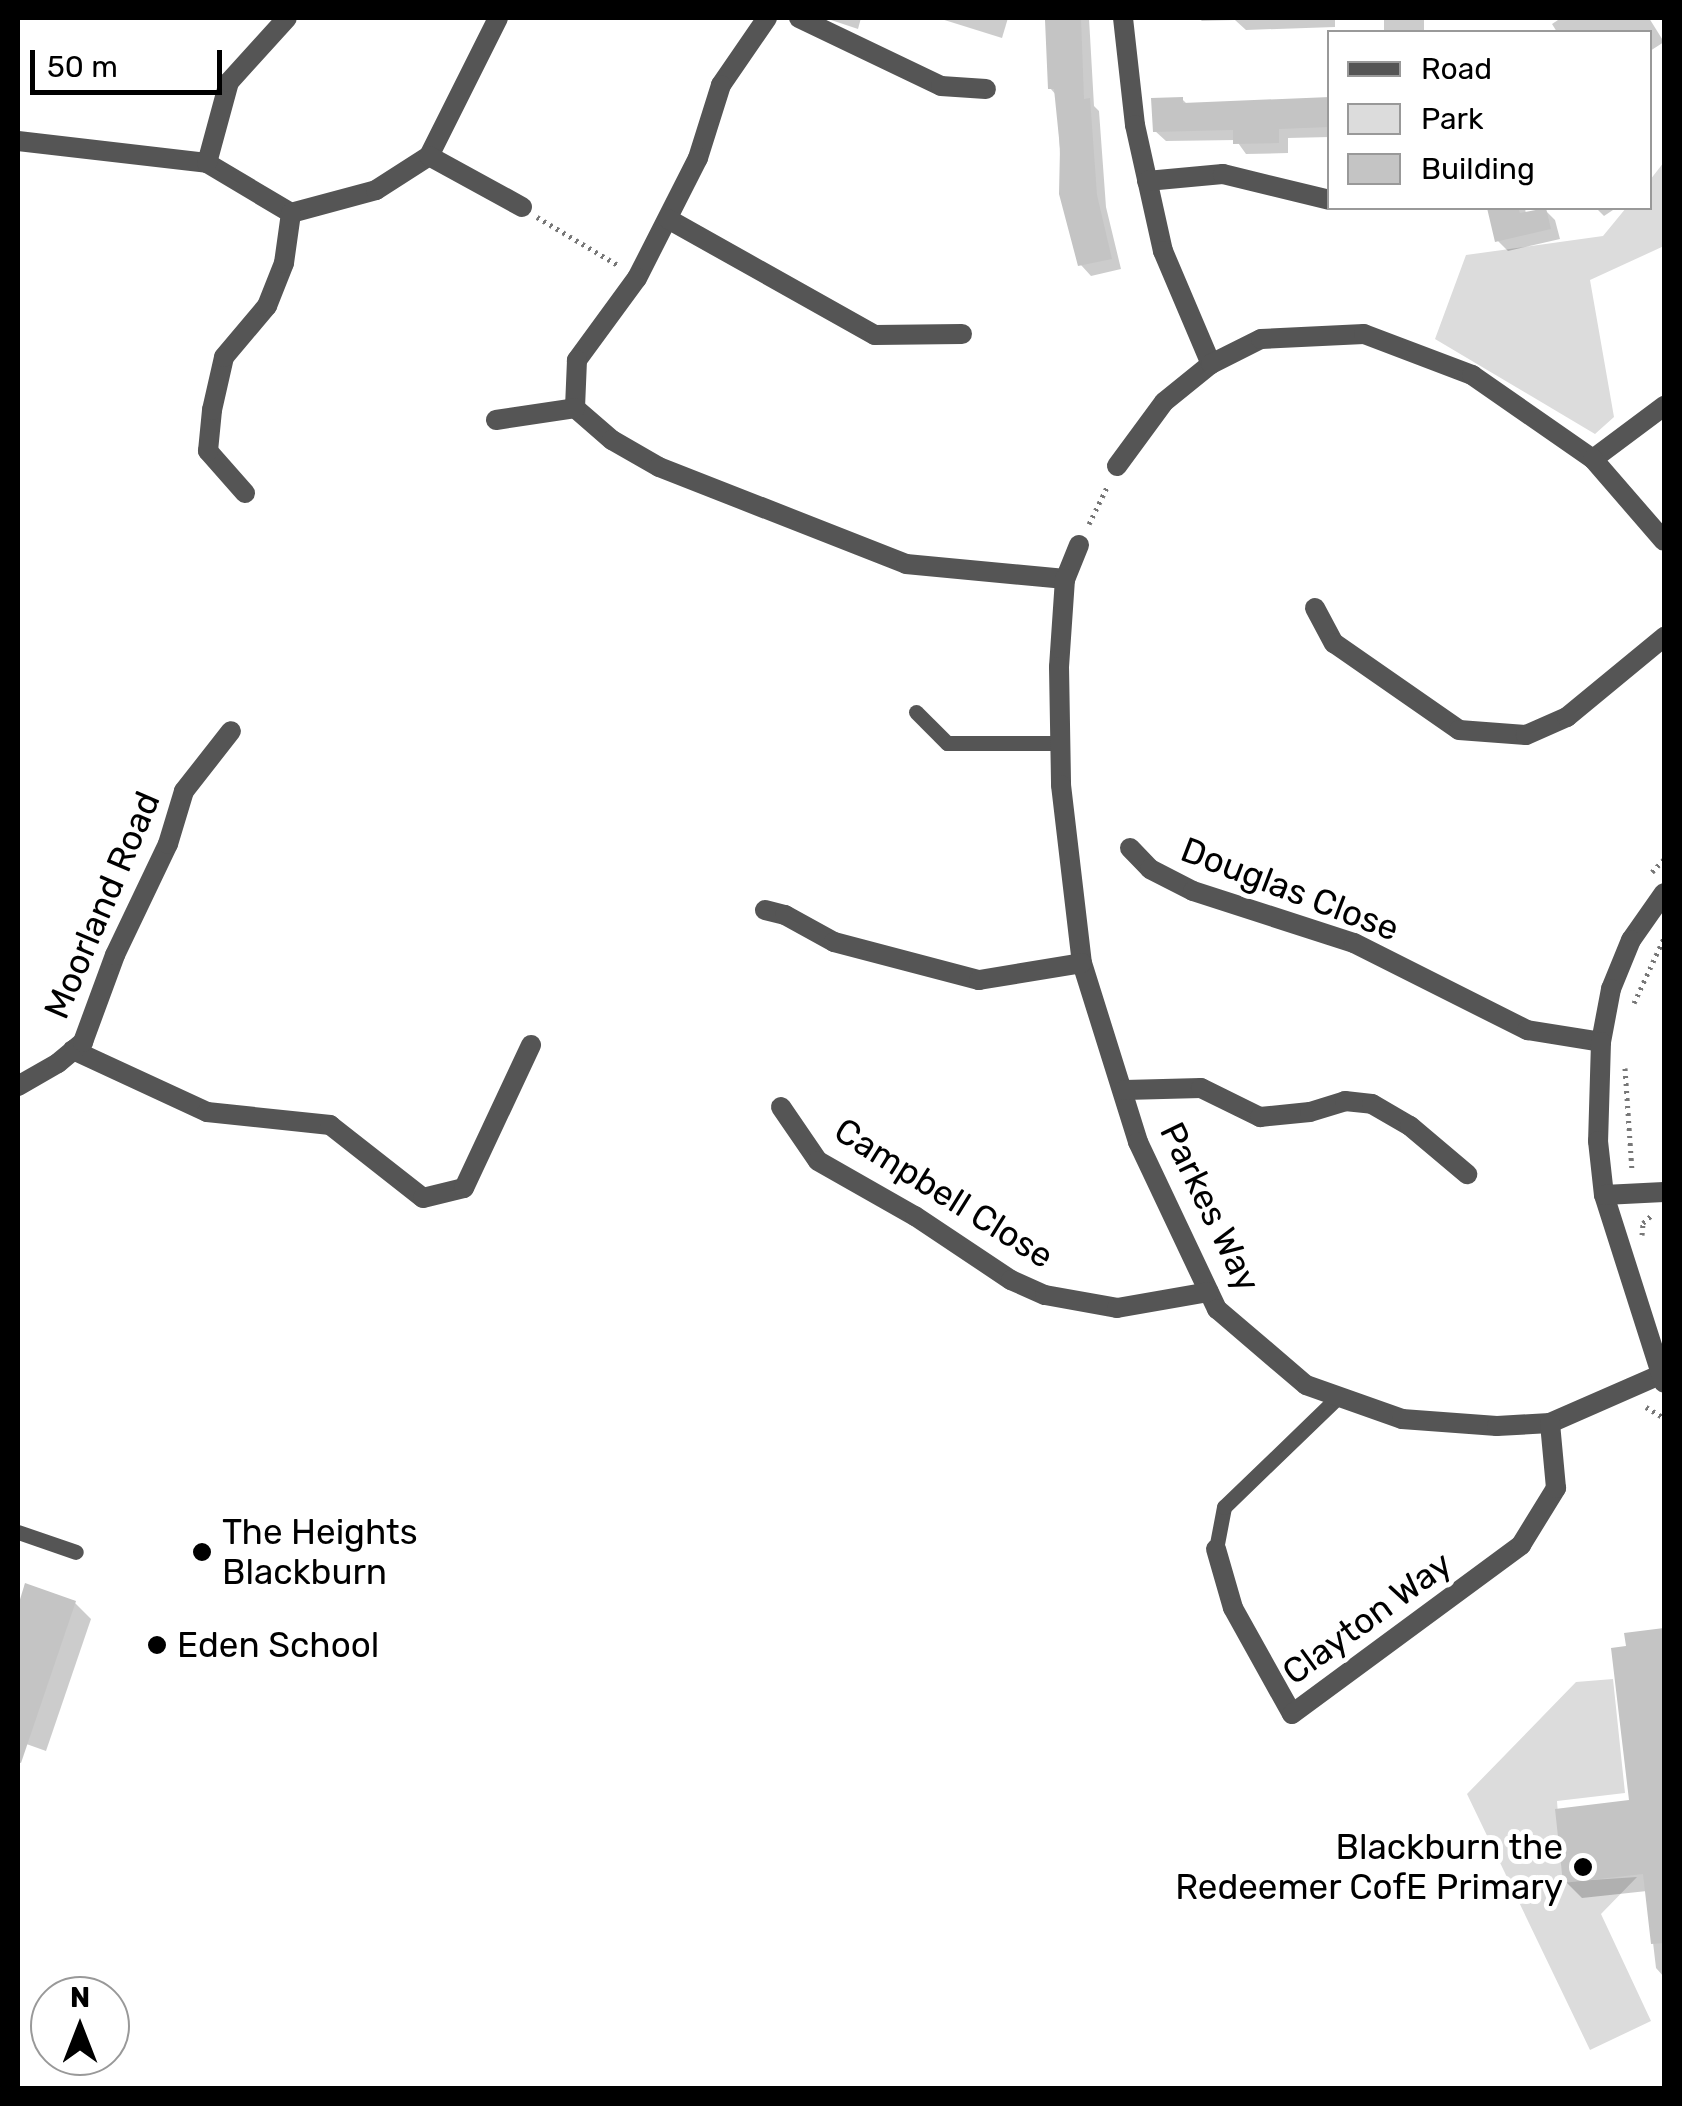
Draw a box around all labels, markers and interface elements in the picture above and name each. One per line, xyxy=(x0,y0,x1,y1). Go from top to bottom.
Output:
scale bar xyxy=(35,30,228,92)
legend xyxy=(1327,30,1652,210)
text: 50 m xyxy=(47,49,118,85)
text: Road xyxy=(1421,51,1492,87)
text: Park xyxy=(1421,101,1483,137)
text: Building xyxy=(1421,151,1535,187)
street label: Moorland Road xyxy=(35,785,169,1025)
street label: Douglas Close xyxy=(1175,828,1405,950)
street label: Campbell Close xyxy=(827,1109,1061,1277)
street label: Parkes Way xyxy=(1151,1115,1269,1299)
place label: The Heights Blackburn xyxy=(222,1511,418,1593)
marker: The Heights Blackburn xyxy=(191,1541,213,1563)
street label: Clayton Way xyxy=(1274,1542,1460,1694)
place label: Eden School xyxy=(177,1624,379,1666)
marker: Eden School xyxy=(146,1634,168,1656)
place label: Blackburn the Redeemer CofE Primary xyxy=(1174,1826,1563,1908)
marker: Blackburn the Redeemer CofE Primary xyxy=(1572,1856,1594,1878)
north arrow xyxy=(30,1976,130,2076)
text: N xyxy=(70,1981,90,2014)

